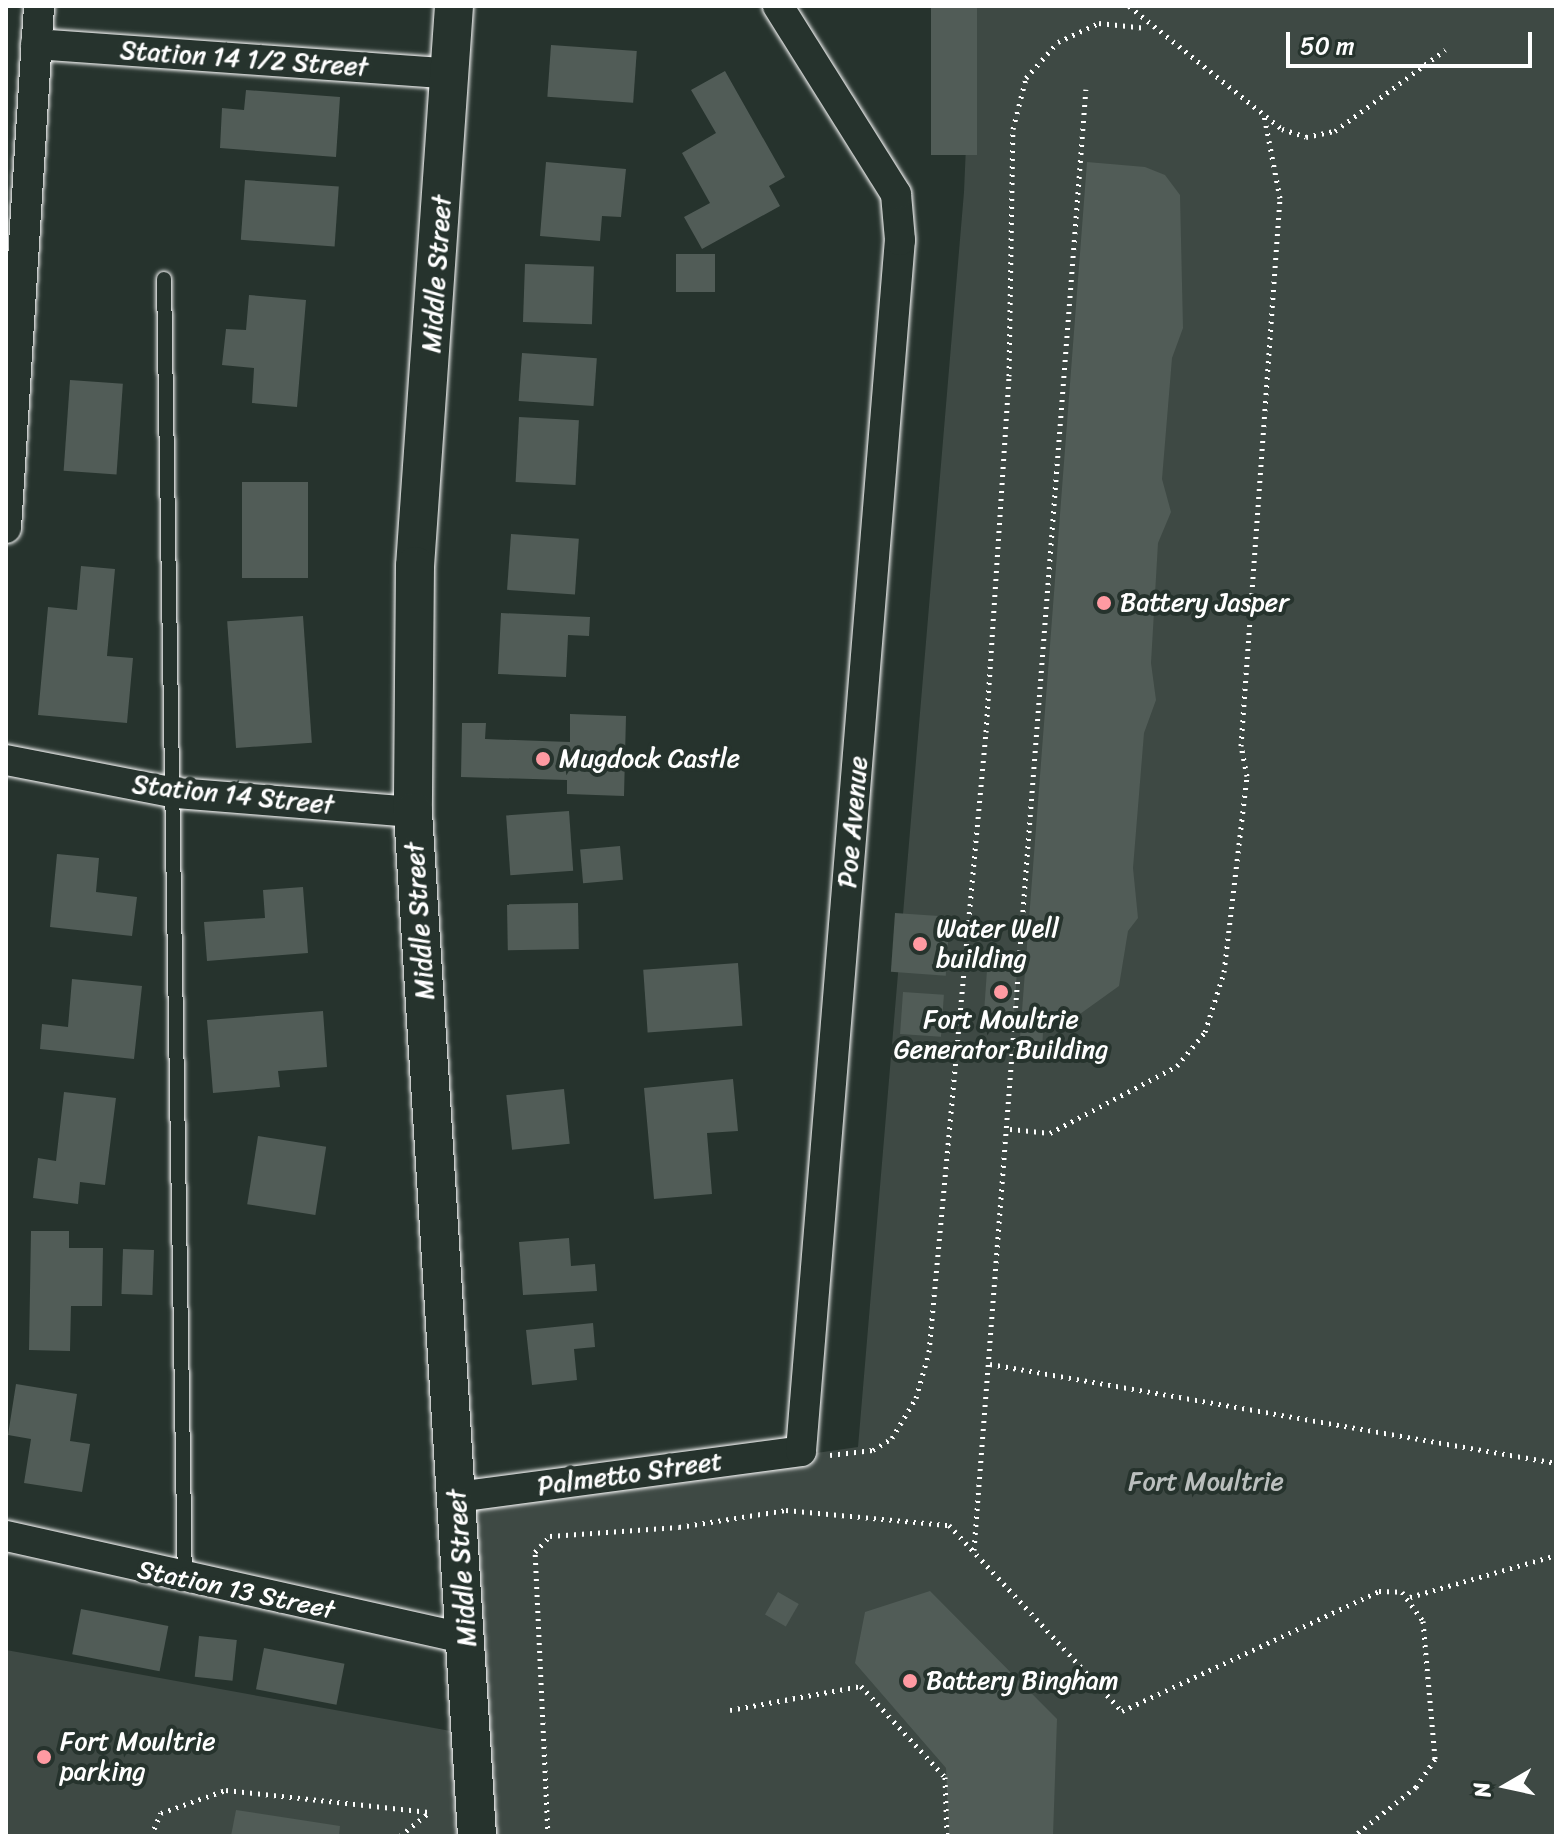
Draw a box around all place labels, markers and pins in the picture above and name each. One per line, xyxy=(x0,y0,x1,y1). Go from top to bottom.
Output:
place label: Battery Jasper xyxy=(1120,587,1290,619)
marker: Battery Jasper xyxy=(1095,594,1113,612)
place label: Mugdock Castle xyxy=(559,743,741,775)
marker: Mugdock Castle xyxy=(534,750,552,768)
place label: Water Well building xyxy=(936,913,1059,974)
marker: Water Well building xyxy=(911,935,929,953)
marker: Fort Moultrie Generator Building xyxy=(992,983,1010,1001)
place label: Fort Moultrie Generator Building xyxy=(894,1004,1108,1066)
place label: Battery Bingham xyxy=(926,1665,1119,1697)
marker: Battery Bingham xyxy=(901,1672,919,1690)
place label: Fort Moultrie parking xyxy=(60,1726,214,1788)
marker: Fort Moultrie parking xyxy=(35,1748,53,1766)

